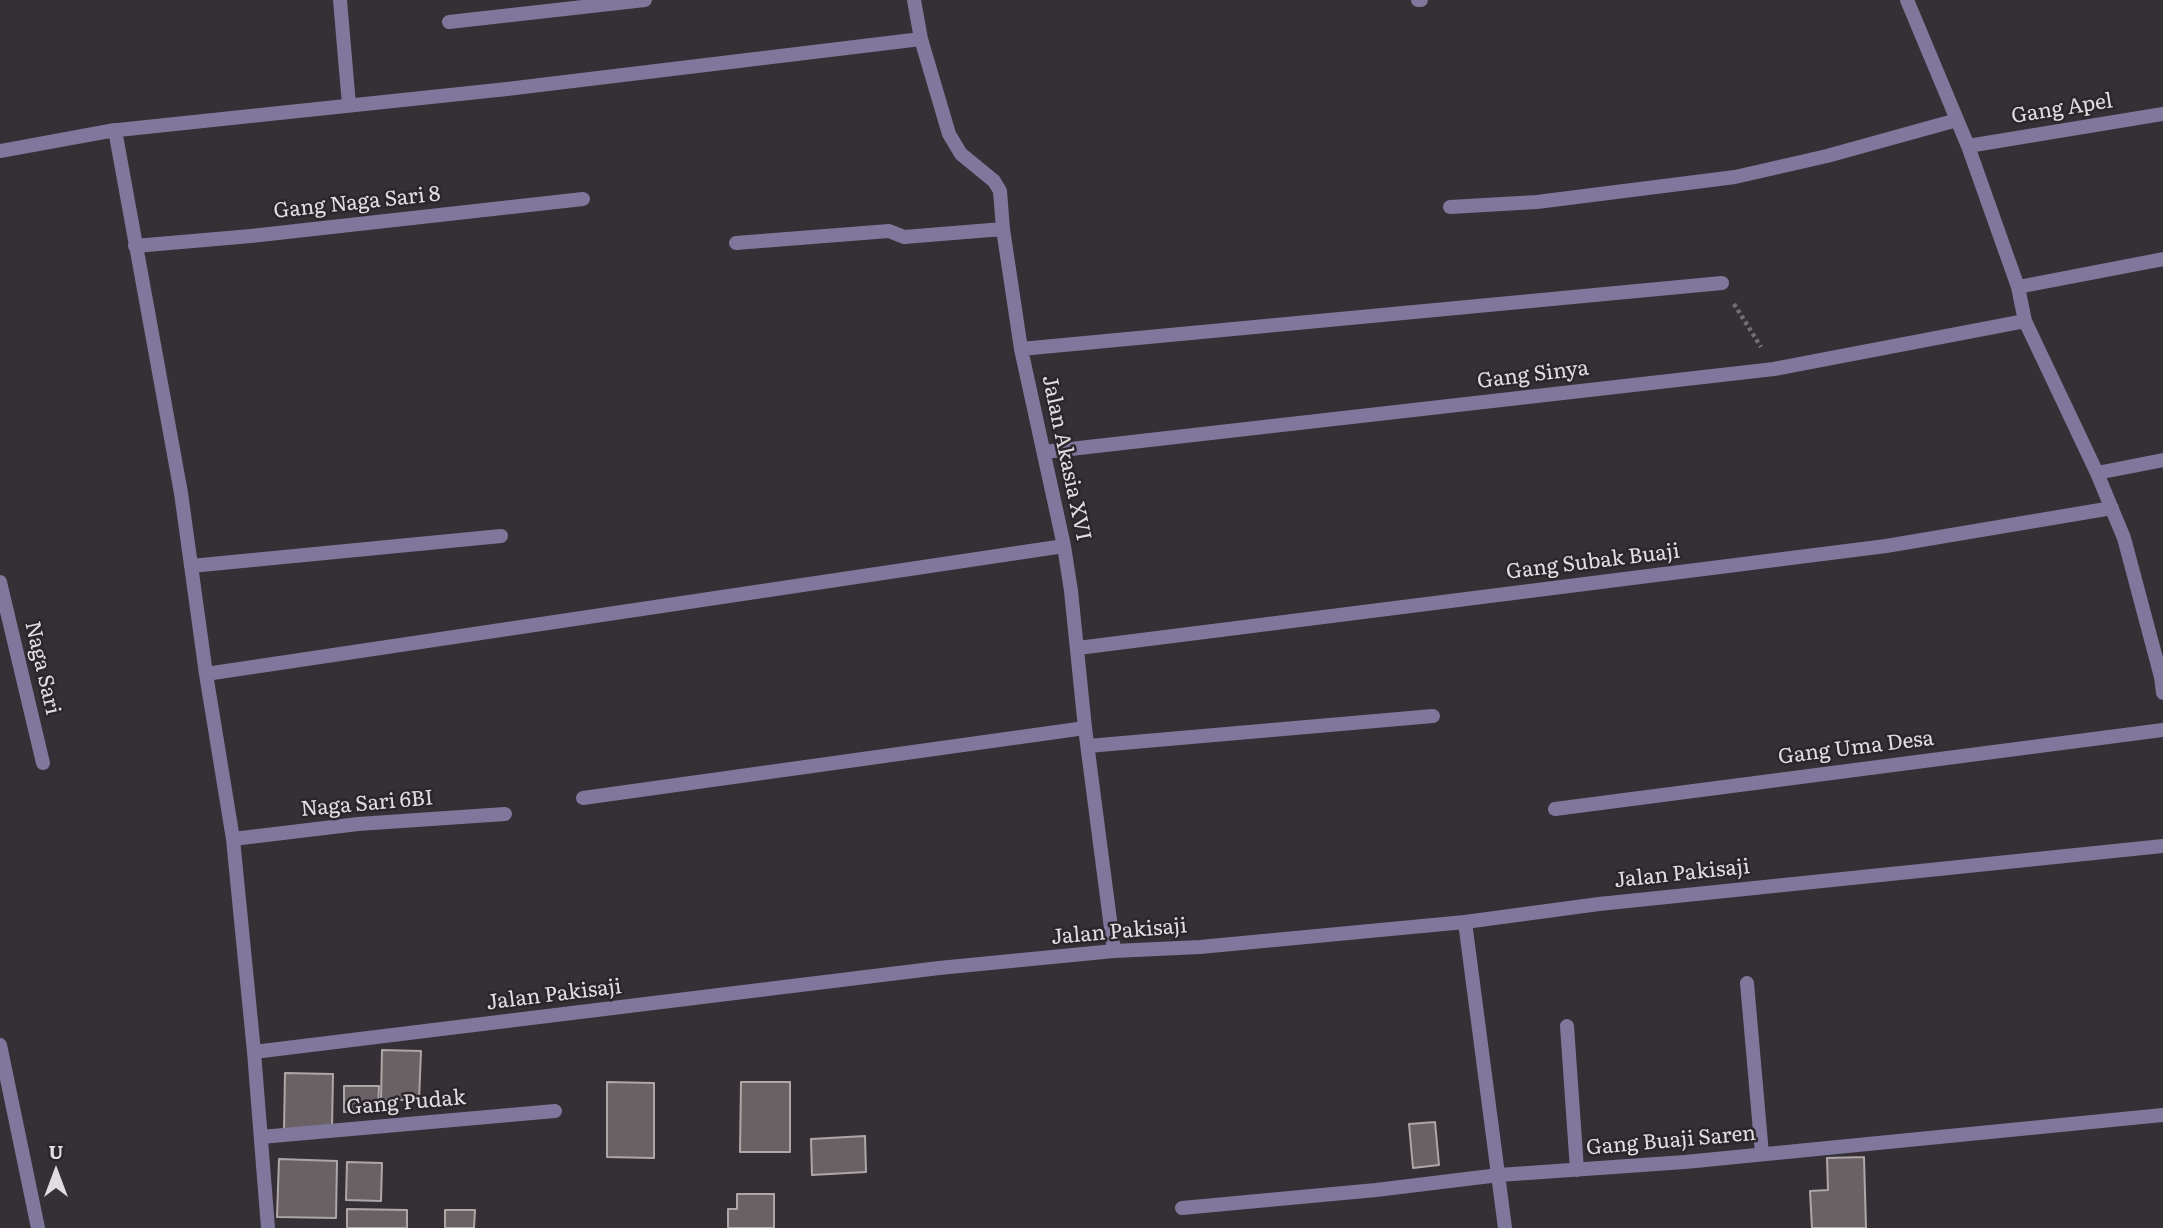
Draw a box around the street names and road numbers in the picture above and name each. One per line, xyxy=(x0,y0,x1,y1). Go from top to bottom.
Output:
street label: Gang Apel xyxy=(2010,89,2114,129)
street label: Gang Naga Sari 8 xyxy=(272,182,442,224)
street label: Gang Sinya xyxy=(1476,356,1590,394)
street label: Jalan Akasia XVI xyxy=(1036,373,1096,543)
street label: Gang Subak Buaji xyxy=(1505,539,1681,585)
street label: Naga Sari xyxy=(19,619,65,717)
street label: Gang Uma Desa xyxy=(1777,726,1935,770)
street label: Naga Sari 6BI xyxy=(300,786,434,822)
street label: Jalan Pakisaji xyxy=(1613,854,1751,894)
street label: Jalan Pakisaji xyxy=(1050,914,1188,950)
street label: Jalan Pakisaji xyxy=(485,974,623,1016)
street label: Gang Pudak xyxy=(345,1085,467,1121)
street label: Gang Buaji Saren xyxy=(1585,1121,1757,1161)

